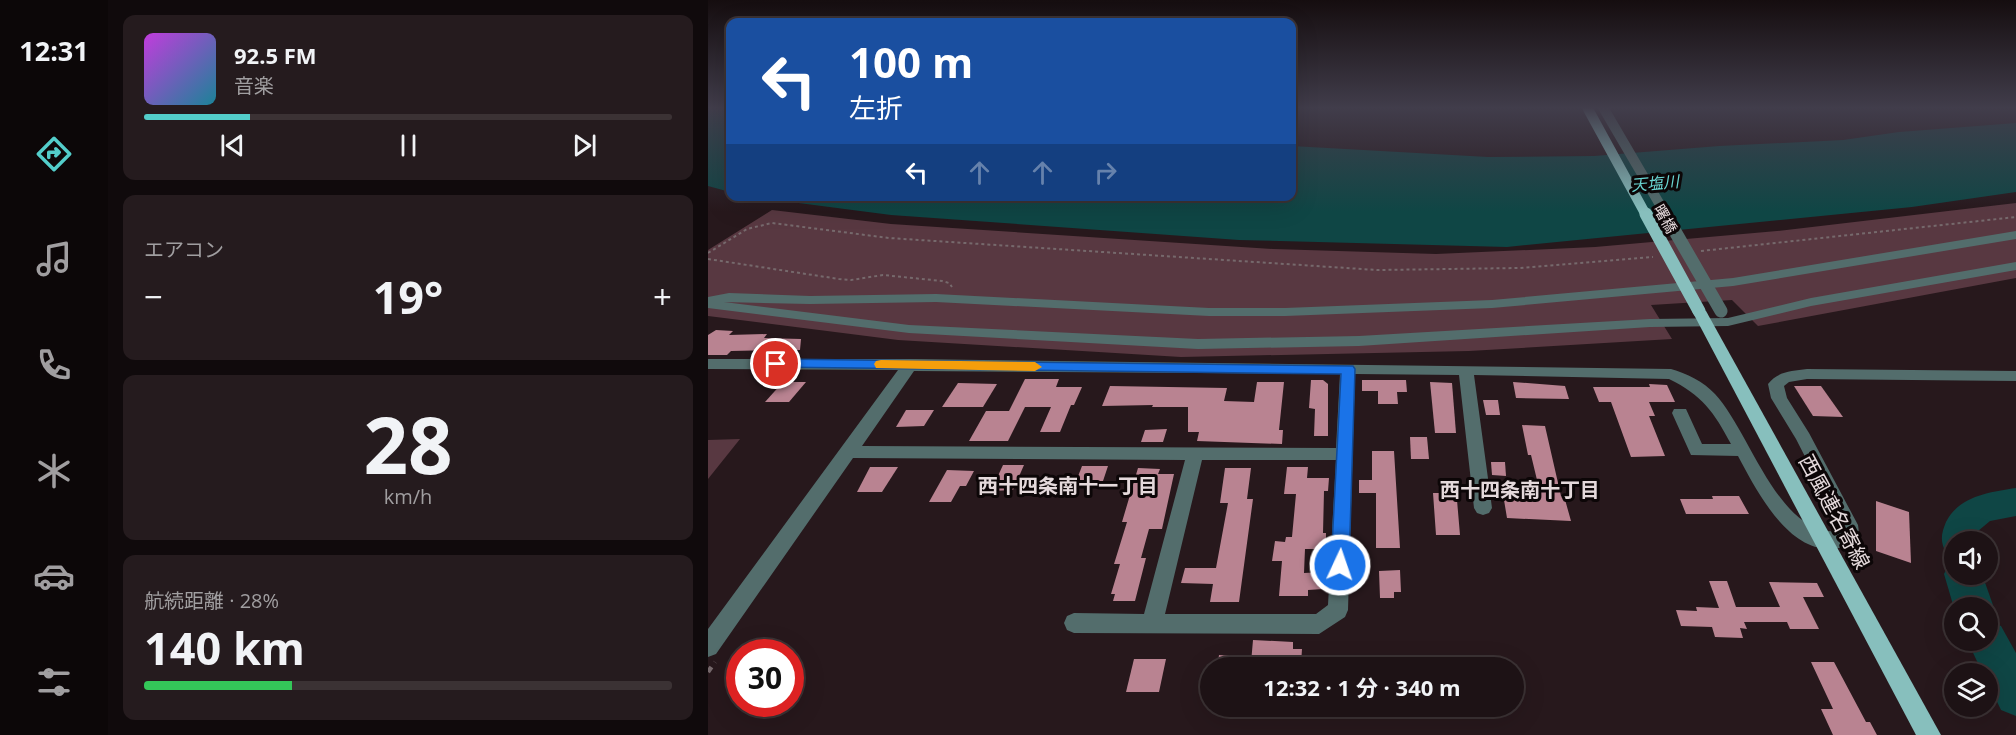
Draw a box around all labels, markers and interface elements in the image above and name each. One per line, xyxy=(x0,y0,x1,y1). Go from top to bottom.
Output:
text: 12:31 xyxy=(19,32,89,69)
text: 100 m xyxy=(849,33,973,90)
text: 92.5 FM xyxy=(234,40,317,70)
icon: left xyxy=(750,42,828,120)
text: 音楽 xyxy=(234,72,274,99)
text: 左折 xyxy=(849,89,903,126)
icon: previous xyxy=(216,129,249,162)
icon: pause xyxy=(392,129,425,162)
icon: next xyxy=(568,129,601,162)
icon: directions xyxy=(33,133,75,175)
icon: left xyxy=(900,156,933,189)
icon: ahead xyxy=(963,156,996,189)
icon: ahead xyxy=(1026,156,1059,189)
icon: right xyxy=(1089,156,1122,189)
water label: 天塩川 xyxy=(1630,170,1682,196)
street label: 曙橋 xyxy=(1650,201,1682,236)
text: エアコン xyxy=(144,236,224,263)
icon: music xyxy=(33,238,75,280)
text: 19° xyxy=(373,266,443,327)
text: − xyxy=(144,274,163,319)
text: + xyxy=(653,274,672,319)
pin xyxy=(750,338,801,389)
icon: phone xyxy=(33,344,75,386)
icon: arrive xyxy=(759,347,792,380)
text: 28 xyxy=(363,391,453,497)
street label: 西風連名寄線 xyxy=(1793,449,1877,574)
icon: climate xyxy=(33,450,75,492)
district label: 西十四条南十一丁目 xyxy=(978,472,1158,499)
district label: 西十四条南十丁目 xyxy=(1440,476,1600,503)
text: km/h xyxy=(384,483,432,510)
map controls xyxy=(1944,531,1998,717)
button: sound xyxy=(1944,531,1998,585)
position arrow xyxy=(1308,533,1372,597)
icon: car xyxy=(33,555,75,597)
text: 航続距離 · 28% xyxy=(144,587,279,614)
button: search xyxy=(1944,597,1998,651)
text: 140 km xyxy=(144,617,305,678)
speed limit sign: 30 xyxy=(726,639,804,717)
icon: filters xyxy=(33,661,75,703)
button: layers xyxy=(1944,663,1998,717)
text: 12:32 · 1 分 · 340 m xyxy=(1263,672,1461,702)

